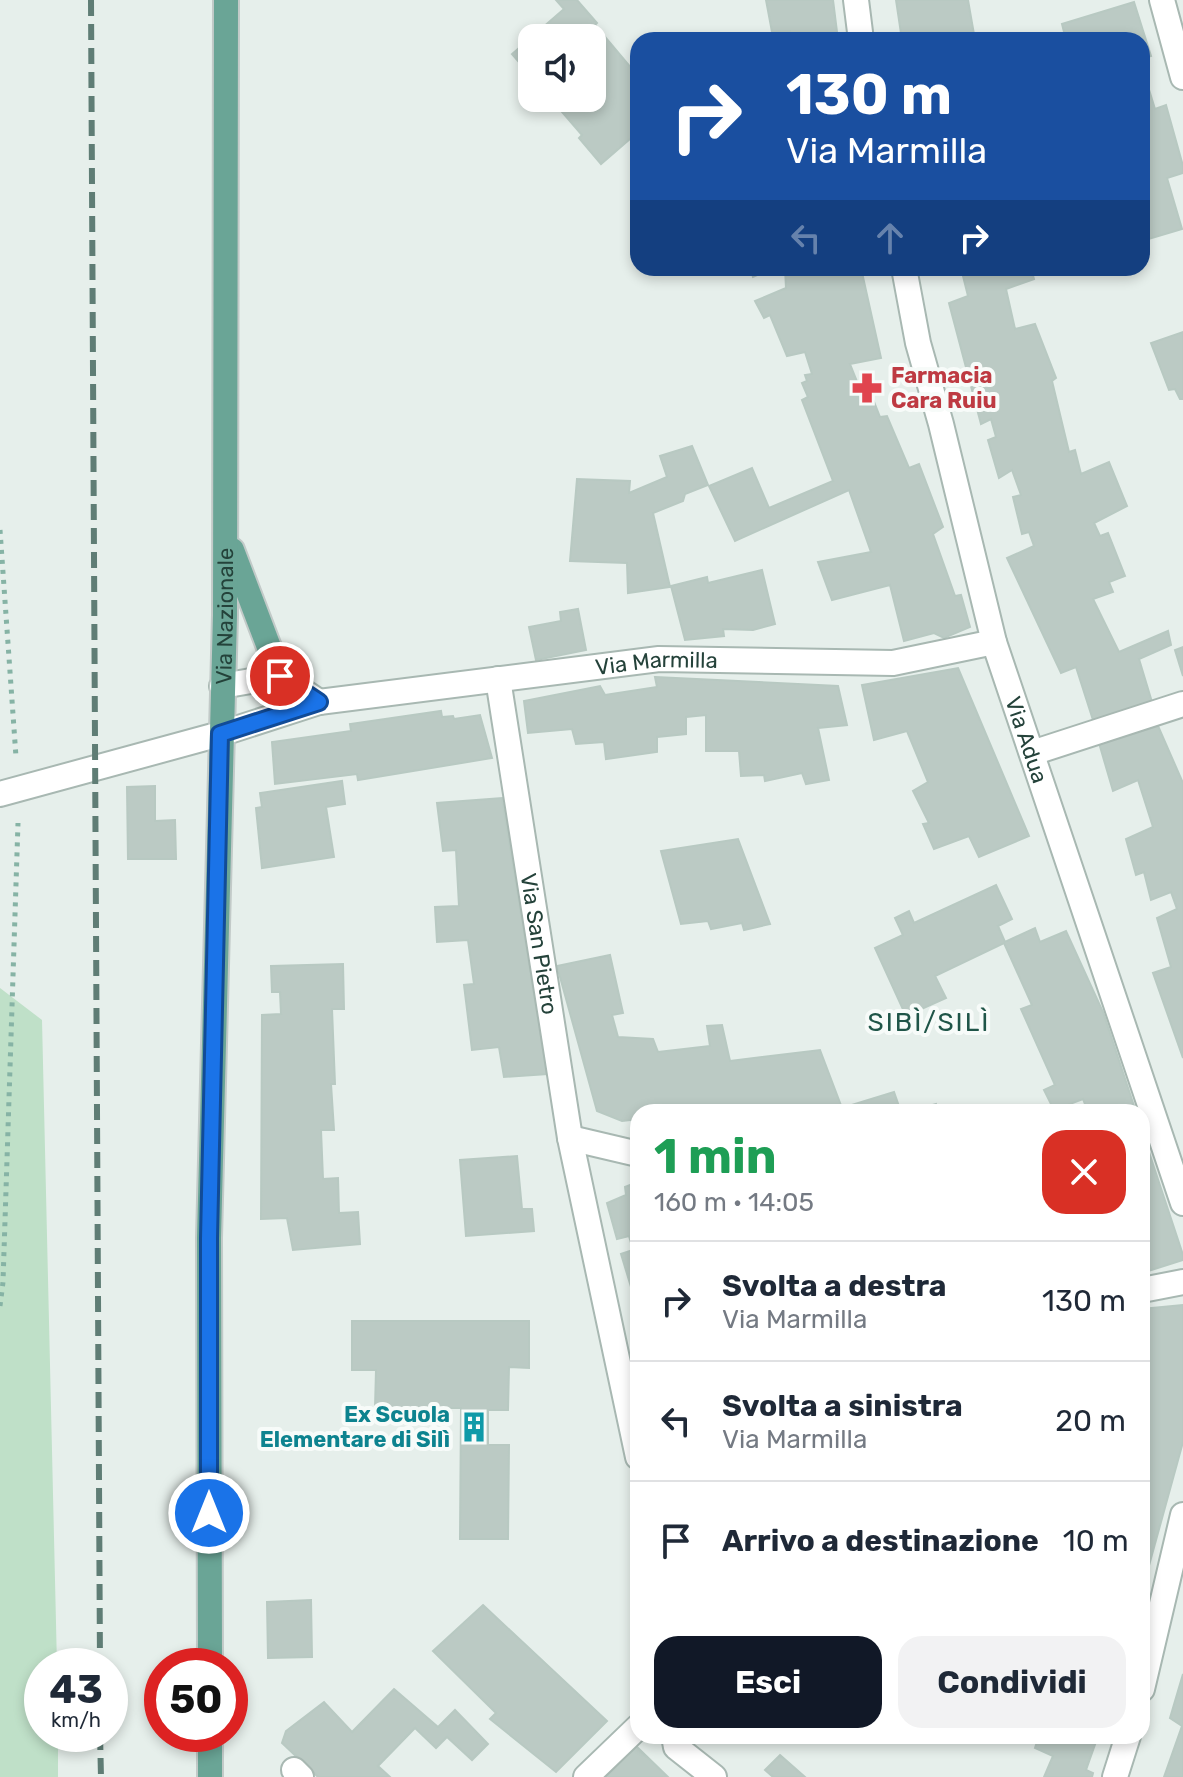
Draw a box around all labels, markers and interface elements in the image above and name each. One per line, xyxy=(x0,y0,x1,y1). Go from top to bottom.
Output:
map controls xyxy=(518,24,606,112)
button: sound xyxy=(518,24,606,112)
text: 130 m xyxy=(786,62,952,128)
icon: right xyxy=(654,64,758,168)
text: Via Marmilla xyxy=(786,129,987,172)
icon: left xyxy=(784,216,828,260)
icon: ahead xyxy=(868,216,912,260)
icon: right xyxy=(952,216,996,260)
place label: Farmacia Cara Ruiu xyxy=(891,362,997,414)
pharmacy icon: Farmacia Cara Ruiu xyxy=(850,371,884,405)
street label: Via Nazionale xyxy=(210,548,239,685)
pin xyxy=(246,642,314,710)
street label: Via Marmilla xyxy=(594,645,718,680)
icon: arrive xyxy=(258,654,302,698)
street label: Via Adua xyxy=(1000,693,1054,787)
street label: Via San Pietro xyxy=(515,871,564,1016)
district label: SIBÌ/SILÌ xyxy=(868,1007,990,1038)
text: 1 min xyxy=(654,1128,777,1185)
button: close xyxy=(1042,1130,1126,1214)
text: 160 m · 14:05 xyxy=(654,1187,814,1218)
text: Svolta a destra xyxy=(722,1268,947,1304)
icon: right xyxy=(654,1279,698,1323)
text: 130 m xyxy=(1042,1283,1126,1319)
text: Via Marmilla xyxy=(722,1304,867,1335)
text: Svolta a sinistra xyxy=(722,1388,963,1424)
icon: left xyxy=(654,1399,698,1443)
place label: Ex Scuola Elementare di Silì xyxy=(260,1401,450,1453)
text: 20 m xyxy=(1055,1403,1126,1439)
building icon: Ex Scuola Elementare di Silì xyxy=(457,1410,491,1444)
text: Via Marmilla xyxy=(722,1424,867,1455)
position arrow xyxy=(167,1471,251,1555)
icon: arrive xyxy=(654,1519,698,1563)
text: Arrivo a destinazione xyxy=(722,1523,1039,1559)
text: 10 m xyxy=(1063,1523,1129,1559)
button: Esci xyxy=(654,1636,882,1728)
button: Condividi xyxy=(898,1636,1126,1728)
speed limit sign: 50 xyxy=(144,1648,248,1752)
text: 43 xyxy=(49,1666,103,1713)
text: km/h xyxy=(51,1708,101,1732)

